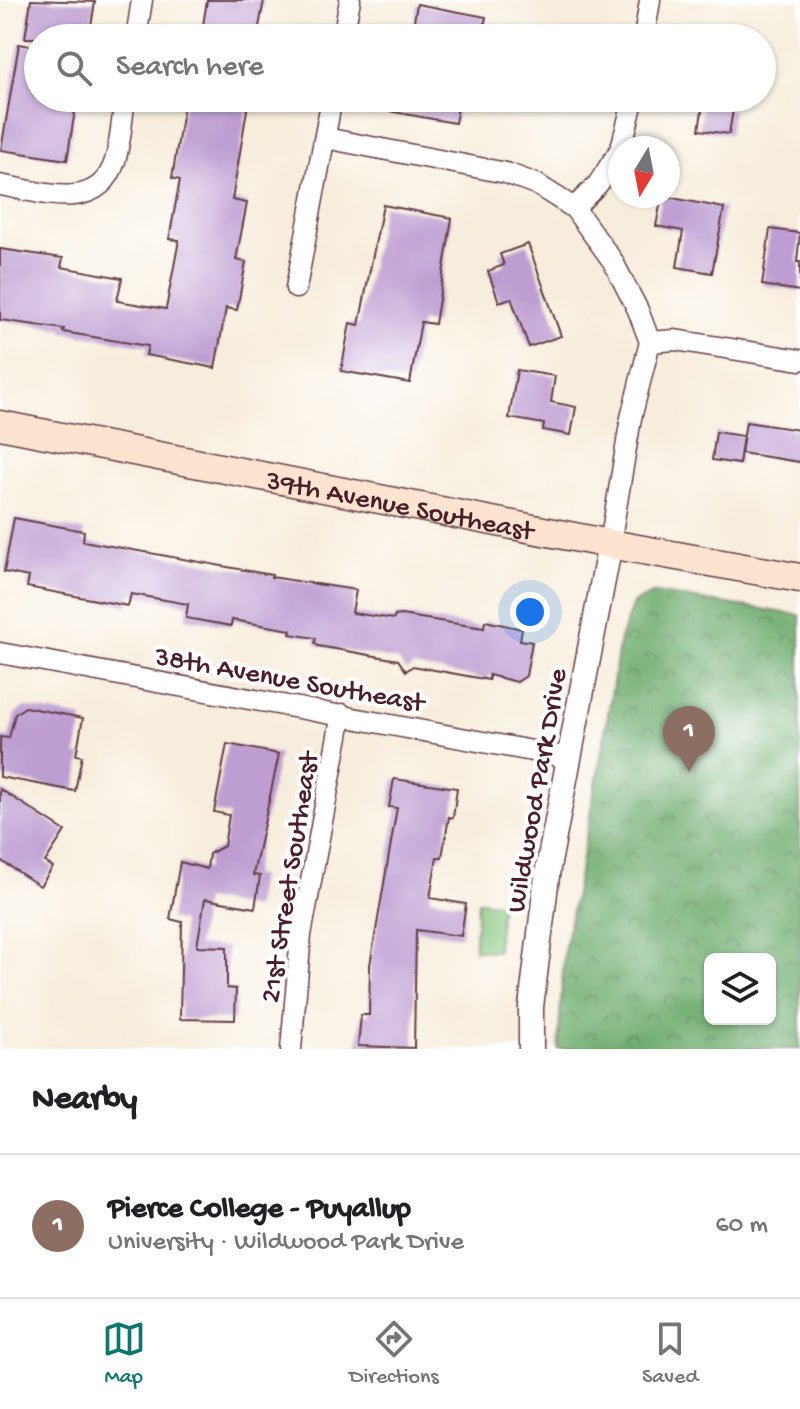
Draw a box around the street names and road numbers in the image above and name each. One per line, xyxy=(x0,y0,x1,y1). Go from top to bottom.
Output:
street label: 39th Avenue Southeast xyxy=(262,465,539,550)
street label: 38th Avenue Southeast xyxy=(151,641,429,722)
street label: Wildwood Park Drive xyxy=(501,666,576,915)
street label: 21st Street Southeast xyxy=(255,747,328,1006)

